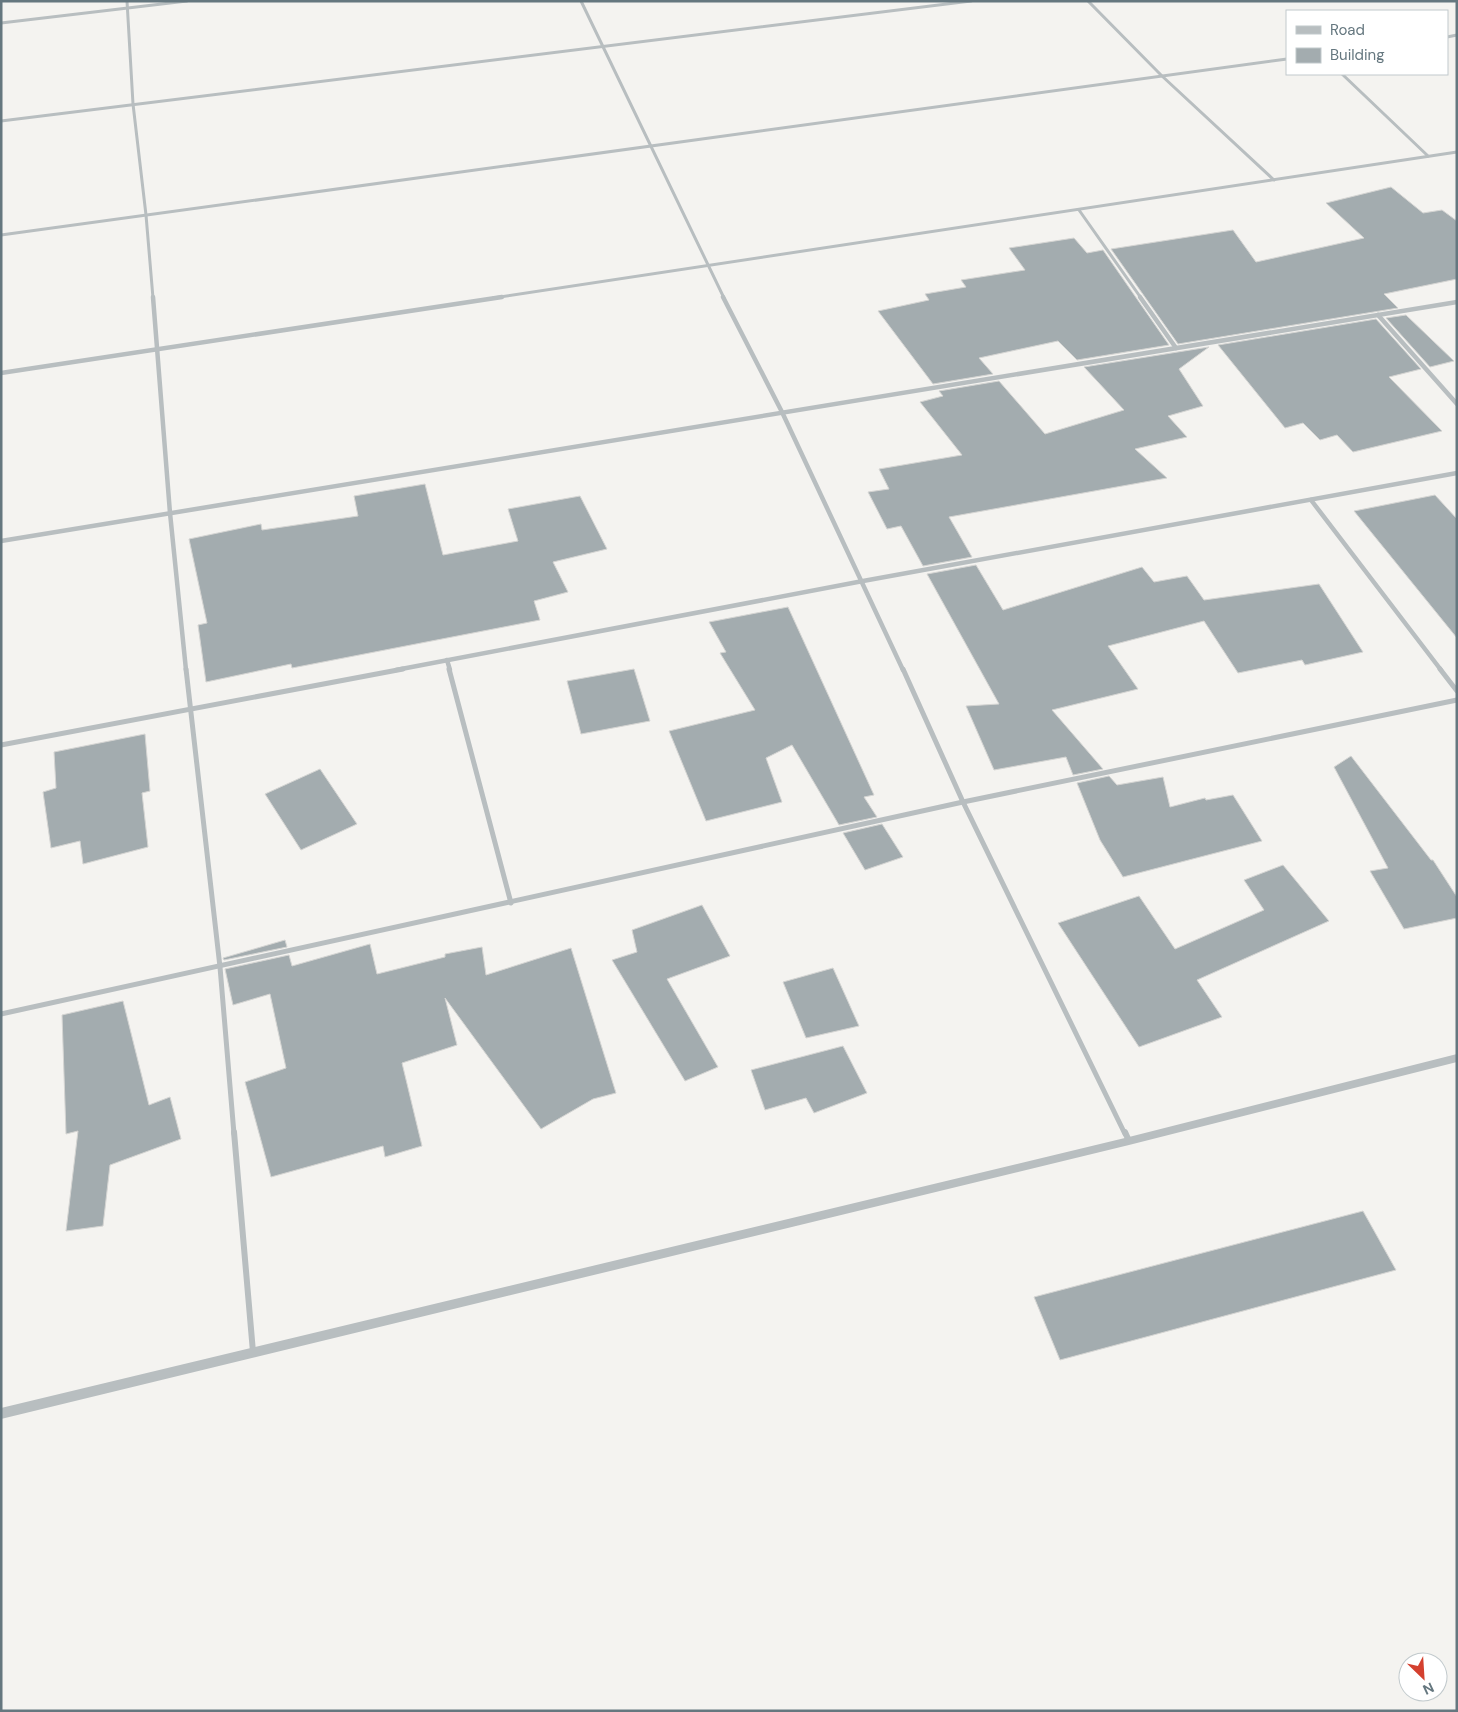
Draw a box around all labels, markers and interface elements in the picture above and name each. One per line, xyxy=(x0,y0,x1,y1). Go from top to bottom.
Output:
legend xyxy=(1286,10,1448,75)
text: Road xyxy=(1330,20,1365,40)
text: Building xyxy=(1330,45,1385,65)
north arrow xyxy=(1398,1652,1448,1702)
text: N xyxy=(1420,1678,1437,1699)

